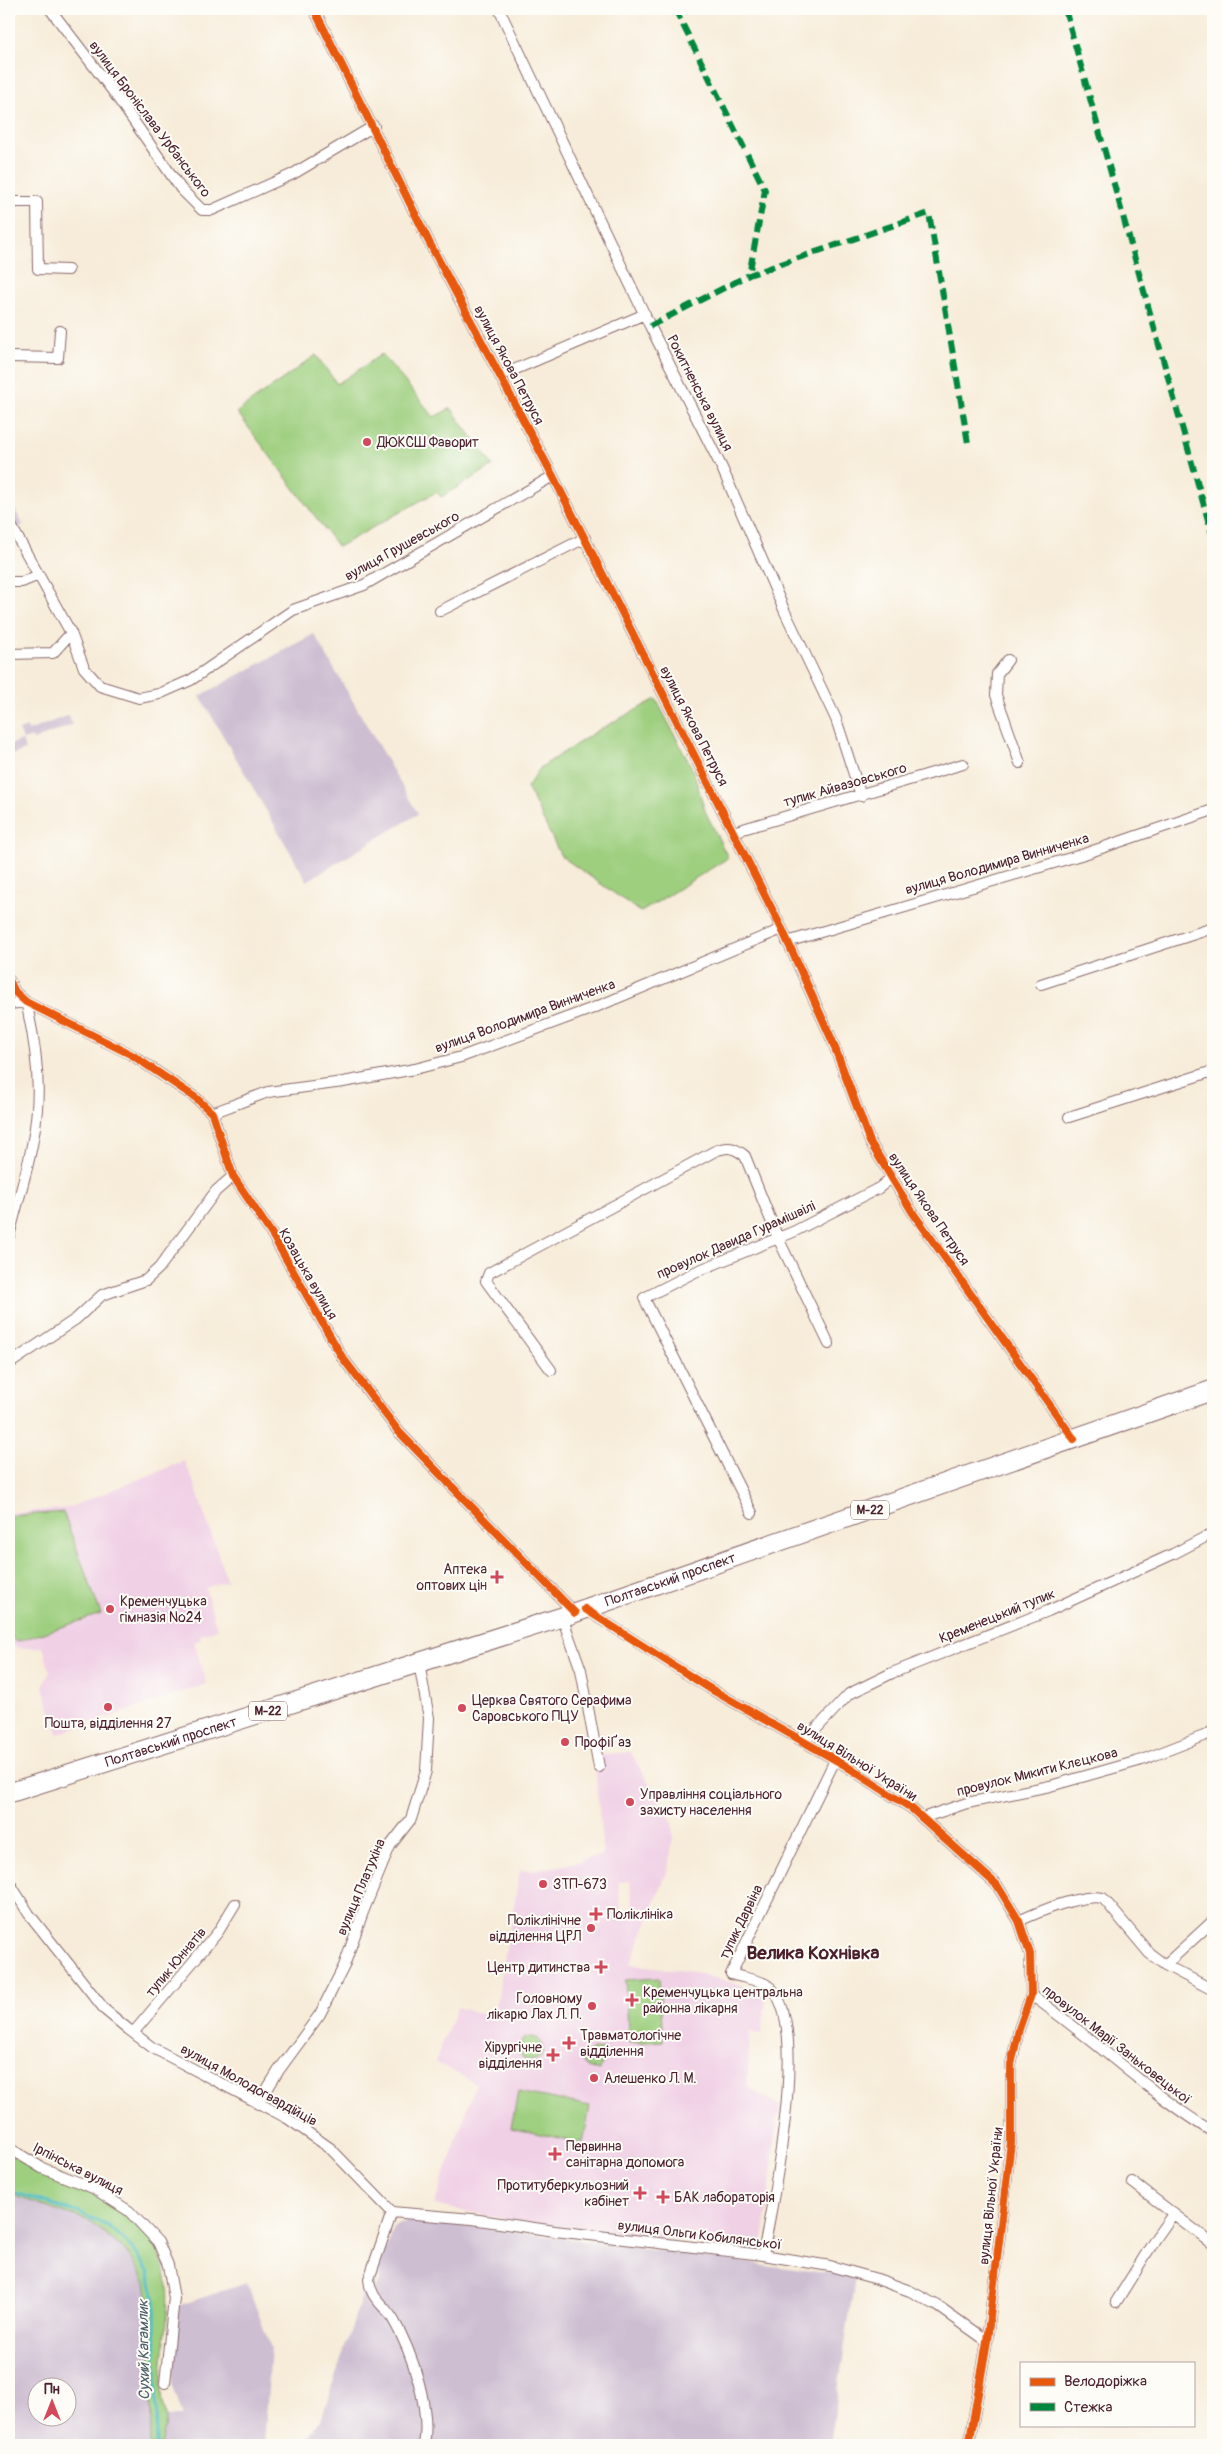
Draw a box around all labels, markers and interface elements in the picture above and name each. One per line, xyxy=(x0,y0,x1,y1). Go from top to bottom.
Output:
street label: вулиця Броніслава Урбанського xyxy=(86,37,215,201)
street label: вулиця Якова Петруся xyxy=(470,302,548,428)
street label: Рокитненська вулиця xyxy=(663,332,737,454)
place label: ДЮКСШ Фаворит xyxy=(376,434,479,451)
marker: ДЮКСШ Фаворит xyxy=(361,436,373,448)
street label: вулиця Грушевського xyxy=(342,507,463,585)
street label: вулиця Якова Петруся xyxy=(656,663,732,789)
street label: тупик Айвазовського xyxy=(781,759,909,811)
street label: вулиця Володимира Винниченка xyxy=(903,830,1091,898)
street label: вулиця Володимира Винниченка xyxy=(433,975,617,1057)
street label: вулиця Якова Петруся xyxy=(885,1149,973,1269)
street label: провулок Давида Гурамішвілі xyxy=(654,1197,818,1283)
street label: Козацька вулиця xyxy=(275,1225,341,1323)
road number: М-22 xyxy=(851,1500,889,1520)
street label: Полтавський проспект xyxy=(603,1549,738,1610)
place label: Аптека оптових цін xyxy=(416,1561,487,1594)
marker: Аптека оптових цін xyxy=(491,1571,503,1583)
street label: Кременецький тупик xyxy=(937,1585,1057,1647)
place label: Кременчуцька гімназія №24 xyxy=(120,1593,207,1626)
marker: Кременчуцька гімназія №24 xyxy=(104,1603,116,1615)
place label: Церква Святого Серафима Саровського ПЦУ xyxy=(472,1692,632,1725)
marker: Пошта, відділення 27 xyxy=(102,1701,114,1713)
road number: М-22 xyxy=(249,1702,287,1720)
marker: Церква Святого Серафима Саровського ПЦУ xyxy=(456,1702,468,1714)
street label: Полтавський проспект xyxy=(103,1713,239,1770)
place label: Пошта, відділення 27 xyxy=(45,1715,172,1732)
street label: вулиця Вільної України xyxy=(794,1717,920,1805)
place label: ПрофіҐаз xyxy=(575,1734,632,1751)
marker: ПрофіҐаз xyxy=(559,1736,571,1748)
street label: провулок Микити Клєцкова xyxy=(955,1744,1119,1800)
place label: Управління соціального захисту населення xyxy=(640,1786,782,1819)
marker: Управління соціального захисту населення xyxy=(624,1796,636,1808)
street label: вулиця Платухіна xyxy=(333,1836,389,1938)
place label: ЗТП-673 xyxy=(553,1876,607,1893)
marker: ЗТП-673 xyxy=(537,1878,549,1890)
street label: тупик Дарвіна xyxy=(716,1882,766,1962)
place label: Поліклініка xyxy=(607,1906,673,1923)
marker: Поліклініка xyxy=(589,1907,603,1921)
place label: Поліклінічне відділення ЦРЛ xyxy=(489,1912,582,1945)
marker: Поліклінічне відділення ЦРЛ xyxy=(585,1922,597,1934)
street label: тупик Юннатів xyxy=(142,1924,210,2000)
district label: Велика Кохнівка xyxy=(747,1941,880,1965)
place label: Центр дитинства xyxy=(487,1959,590,1976)
marker: Центр дитинства xyxy=(594,1960,608,1974)
street label: провулок Марії Заньковецької xyxy=(1039,1982,1195,2108)
place label: Кременчуцька центральна районна лікарня xyxy=(643,1984,803,2017)
place label: Головному лікарю Лах Л. П. xyxy=(487,1990,582,2023)
marker: Кременчуцька центральна районна лікарня xyxy=(625,1993,639,2007)
marker: Головному лікарю Лах Л. П. xyxy=(586,2000,598,2012)
place label: Травматологічне відділення xyxy=(580,2027,681,2060)
marker: Травматологічне відділення xyxy=(562,2036,576,2050)
place label: Хірургічне відділення xyxy=(479,2039,542,2072)
street label: вулиця Молодогвардійців xyxy=(178,2040,320,2130)
marker: Хірургічне відділення xyxy=(546,2048,560,2062)
place label: Алешенко Л. М. xyxy=(604,2070,697,2087)
marker: Алешенко Л. М. xyxy=(588,2072,600,2084)
street label: вулиця Вільної України xyxy=(975,2126,1007,2266)
place label: Первинна санітарна допомога xyxy=(566,2138,684,2171)
street label: Ірпінська вулиця xyxy=(30,2139,126,2199)
marker: Первинна санітарна допомога xyxy=(548,2147,562,2161)
place label: Протитуберкульозний кабінет xyxy=(497,2177,629,2210)
marker: Протитуберкульозний кабінет xyxy=(633,2186,647,2200)
place label: БАК лабораторія xyxy=(674,2189,775,2206)
marker: БАК лабораторія xyxy=(656,2190,670,2204)
street label: вулиця Ольги Кобилянської xyxy=(617,2216,783,2254)
water label: Сухий Кагамлик xyxy=(134,2298,154,2400)
legend xyxy=(1020,2362,1194,2426)
text: Велодоріжка xyxy=(1064,2372,1147,2391)
north arrow xyxy=(28,2376,78,2426)
text: Пн xyxy=(44,2381,60,2398)
text: Стежка xyxy=(1064,2398,1113,2417)

